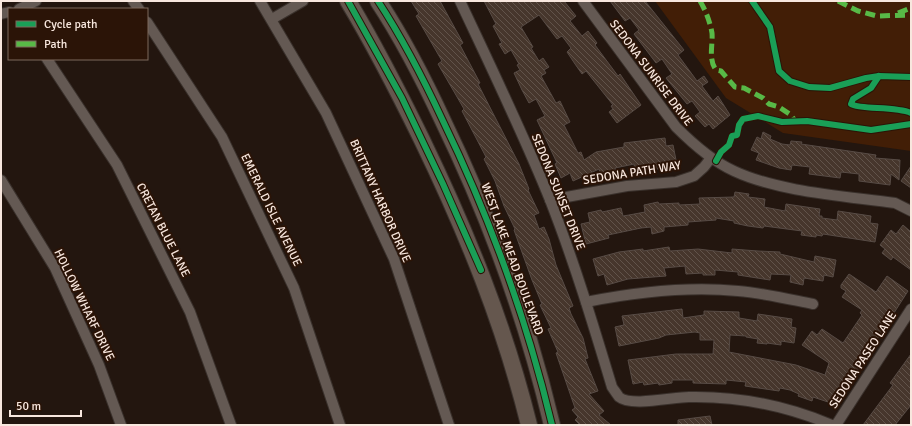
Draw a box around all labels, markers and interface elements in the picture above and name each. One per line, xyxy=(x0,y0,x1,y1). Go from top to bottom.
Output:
legend xyxy=(8,8,148,60)
text: Cycle path xyxy=(44,17,97,32)
street label: SEDONA SUNRISE DRIVE xyxy=(606,17,696,129)
text: Path xyxy=(44,37,67,52)
street label: SEDONA SUNSET DRIVE xyxy=(528,132,588,253)
street label: BRITTANY HARBOR DRIVE xyxy=(346,137,414,265)
street label: EMERALD ISLE AVENUE xyxy=(237,151,305,269)
street label: SEDONA PATH WAY xyxy=(582,158,682,188)
street label: CRETAN BLUE LANE xyxy=(133,180,193,280)
street label: WEST LAKE MEAD BOULEVARD xyxy=(477,181,547,337)
street label: HOLLOW WHARF DRIVE xyxy=(50,247,118,364)
street label: SEDONA PASEO LANE xyxy=(826,308,900,411)
scale bar xyxy=(10,392,81,418)
text: 50 m xyxy=(16,399,41,414)

